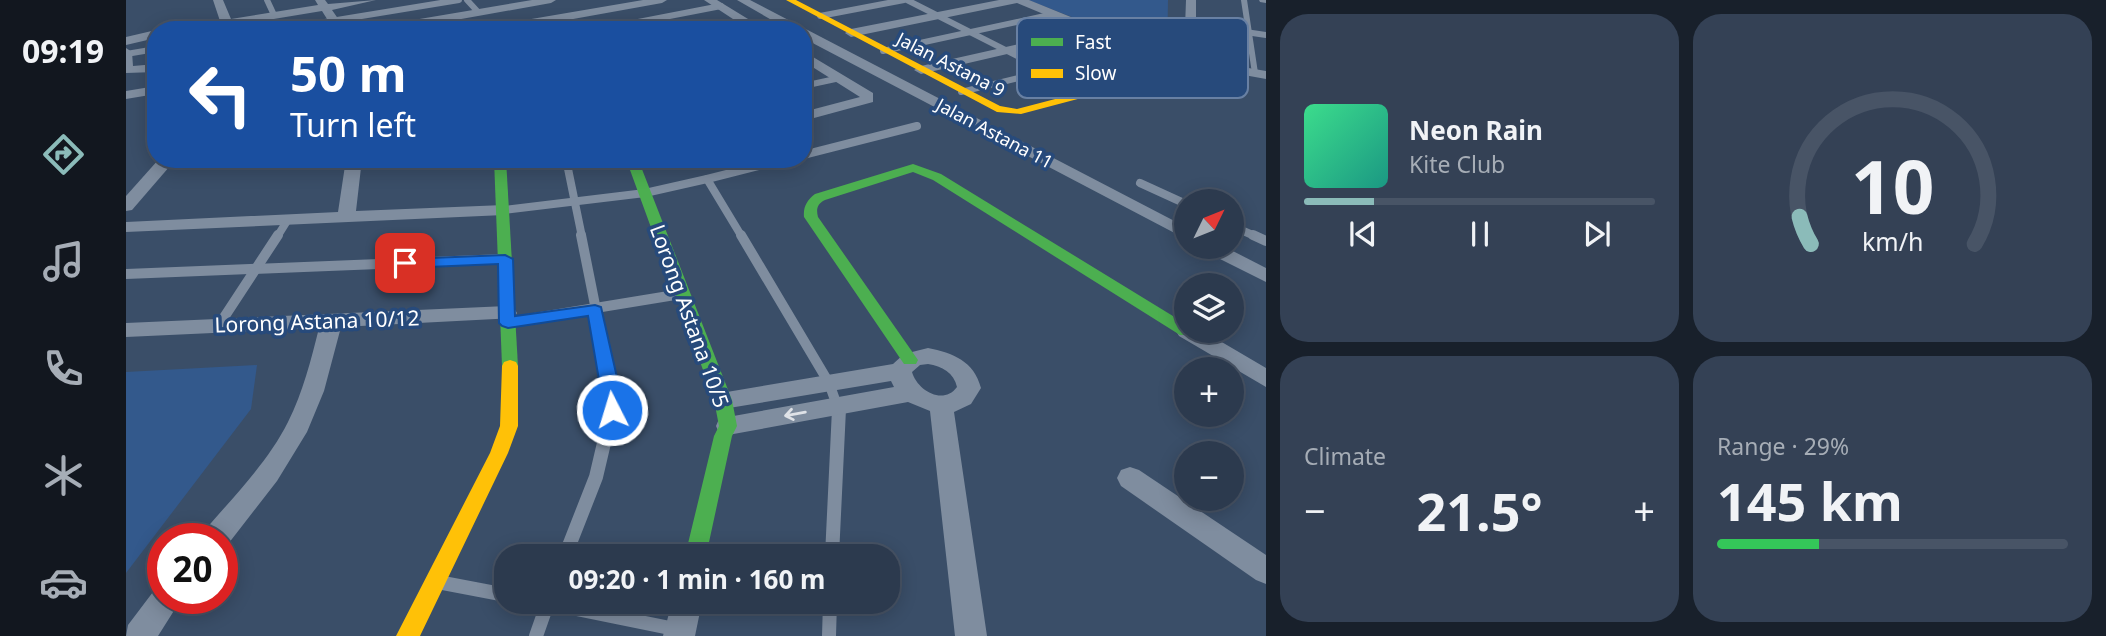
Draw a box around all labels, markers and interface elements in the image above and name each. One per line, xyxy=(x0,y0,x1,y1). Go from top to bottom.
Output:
legend xyxy=(1017,18,1248,98)
street label: Jalan Astana 9 xyxy=(891,26,1009,102)
text: 09:19 xyxy=(22,29,104,72)
text: Fast xyxy=(1075,29,1112,55)
text: 50 m xyxy=(290,40,407,106)
icon: left xyxy=(175,49,266,140)
text: Slow xyxy=(1075,60,1116,86)
street label: Jalan Astana 11 xyxy=(931,91,1057,174)
text: Turn left xyxy=(290,103,416,146)
text: Neon Rain xyxy=(1409,112,1543,148)
icon: directions xyxy=(39,130,88,179)
text: 10 xyxy=(1851,137,1934,236)
text: Kite Club xyxy=(1409,148,1505,180)
north arrow xyxy=(1174,189,1244,259)
map controls xyxy=(1174,189,1244,511)
icon: previous xyxy=(1344,215,1382,253)
icon: pause xyxy=(1461,215,1499,253)
icon: next xyxy=(1578,215,1616,253)
street label: Lorong Astana 10/5 xyxy=(644,221,736,411)
text: km/h xyxy=(1862,224,1923,258)
pin xyxy=(375,233,435,293)
icon: music xyxy=(39,237,88,286)
icon: arrive xyxy=(386,244,424,282)
button: layers xyxy=(1174,273,1244,343)
street label: Lorong Astana 10/12 xyxy=(214,303,420,339)
icon: phone xyxy=(39,344,88,393)
button: + xyxy=(1174,357,1244,427)
position arrow xyxy=(575,373,649,447)
one-way arrow xyxy=(784,408,807,421)
text: Range · 29% xyxy=(1717,430,1849,462)
text: Climate xyxy=(1304,440,1386,472)
button: − xyxy=(1174,441,1244,511)
icon: climate xyxy=(39,451,88,500)
text: 145 km xyxy=(1717,465,1903,536)
text: 21.5° xyxy=(1417,475,1542,546)
text: − xyxy=(1304,484,1326,536)
text: + xyxy=(1633,484,1655,536)
speed limit sign: 20 xyxy=(147,523,238,614)
icon: car xyxy=(39,558,88,607)
text: 09:20 · 1 min · 160 m xyxy=(569,561,825,597)

